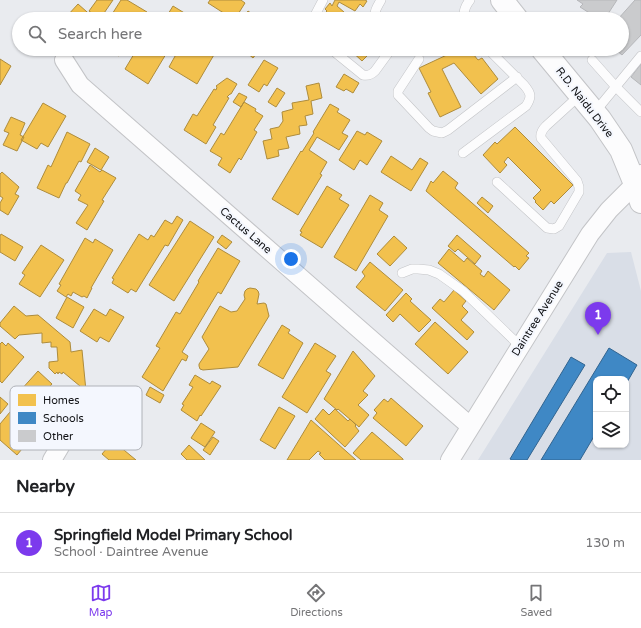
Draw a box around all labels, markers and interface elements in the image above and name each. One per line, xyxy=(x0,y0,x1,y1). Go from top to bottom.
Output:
search box xyxy=(12,12,629,56)
icon: search xyxy=(26,23,48,45)
text: Search here xyxy=(58,25,142,43)
street label: R.D. Naidu Drive xyxy=(553,65,616,140)
street label: Cactus Lane xyxy=(217,204,274,256)
your location xyxy=(281,249,301,269)
street label: Daintree Avenue xyxy=(509,278,566,358)
pin: 1 xyxy=(585,302,611,335)
map controls xyxy=(593,376,629,448)
button: locate xyxy=(593,376,629,412)
legend xyxy=(10,386,142,450)
text: Homes xyxy=(43,394,79,407)
text: Schools xyxy=(43,412,84,425)
button: layers xyxy=(593,412,629,448)
text: Other xyxy=(43,430,74,443)
text: Nearby xyxy=(16,476,75,497)
text: Springfield Model Primary School xyxy=(54,526,293,544)
text: 1 xyxy=(25,535,33,551)
text: 130 m xyxy=(585,535,625,551)
text: School · Daintree Avenue xyxy=(54,544,208,560)
tab: Map xyxy=(89,582,113,619)
tab: Directions xyxy=(290,582,343,619)
tab: Saved xyxy=(520,582,552,619)

